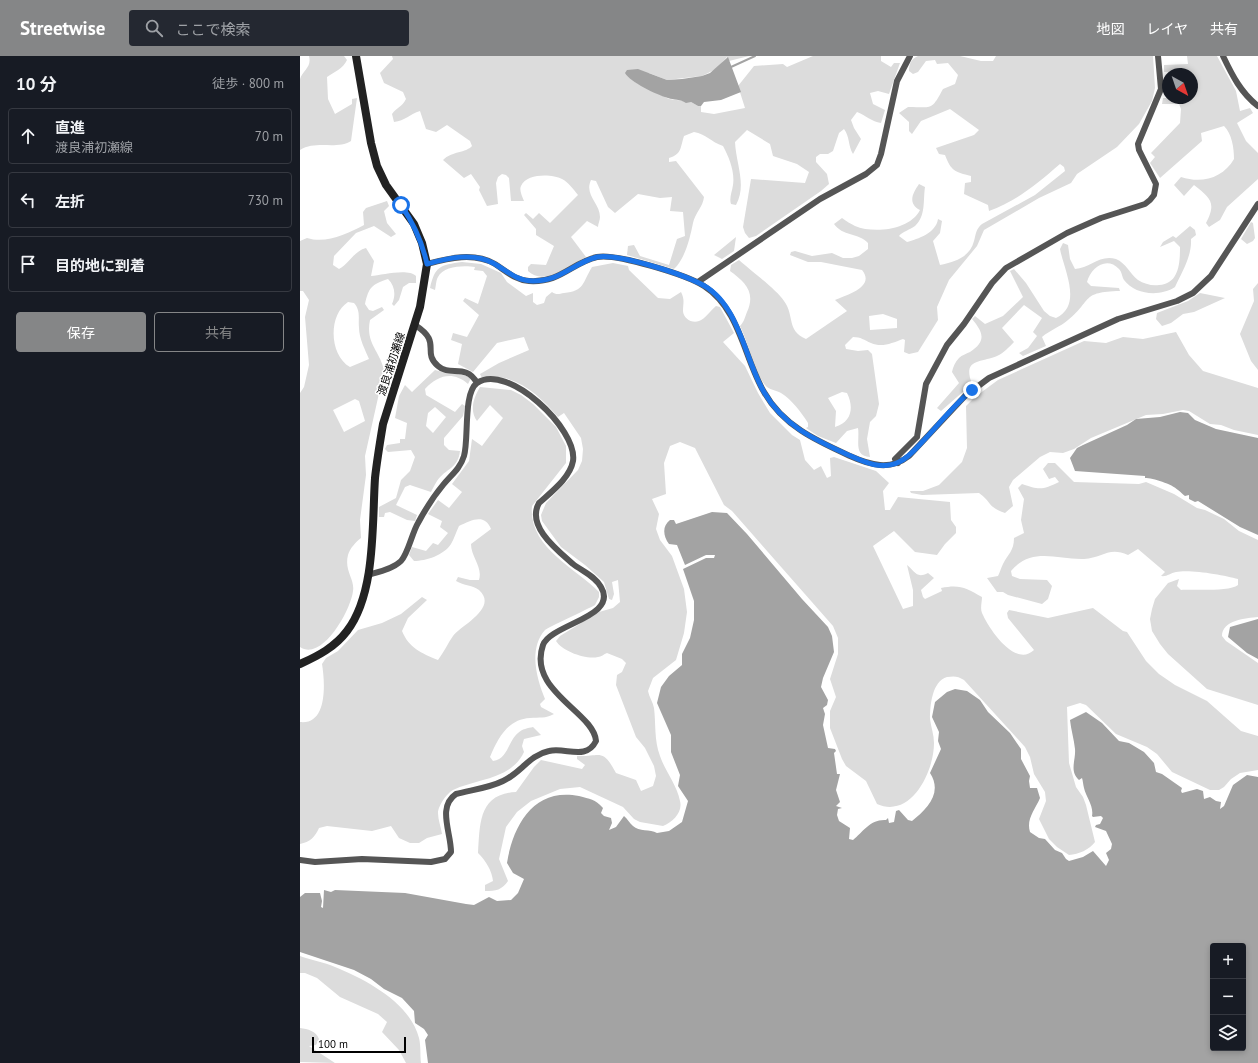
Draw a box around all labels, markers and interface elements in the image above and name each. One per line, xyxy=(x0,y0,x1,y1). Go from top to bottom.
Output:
search box xyxy=(129,10,409,46)
text: Streetwise xyxy=(20,16,105,40)
icon: search xyxy=(143,17,165,39)
text: ここで検索 xyxy=(175,20,250,39)
text: 地図 xyxy=(1096,20,1124,38)
text: レイヤ xyxy=(1146,20,1188,38)
text: 共有 xyxy=(1210,20,1238,38)
north arrow xyxy=(1162,68,1198,104)
text: 10 分 xyxy=(16,73,57,95)
text: 徒歩 · 800 m xyxy=(212,75,284,92)
text: 直進 xyxy=(55,118,85,137)
icon: ahead xyxy=(17,125,39,147)
text: 70 m xyxy=(255,128,283,145)
text: 渡良浦初瀬線 xyxy=(55,139,133,156)
icon: left xyxy=(17,189,39,211)
text: 左折 xyxy=(55,192,85,211)
text: 730 m xyxy=(248,192,283,209)
route start xyxy=(392,196,410,214)
icon: arrive xyxy=(17,253,39,275)
text: 目的地に到着 xyxy=(55,256,145,275)
button: 保存 xyxy=(16,312,146,352)
button: 共有 xyxy=(154,312,284,352)
street label: 渡良浦初瀬線 xyxy=(374,330,408,398)
route end xyxy=(963,381,981,399)
map controls xyxy=(1210,943,1246,1051)
button: + xyxy=(1210,943,1246,979)
button: − xyxy=(1210,979,1246,1015)
button: layers xyxy=(1210,1015,1246,1051)
scale bar xyxy=(312,1035,406,1054)
text: 100 m xyxy=(318,1037,348,1051)

